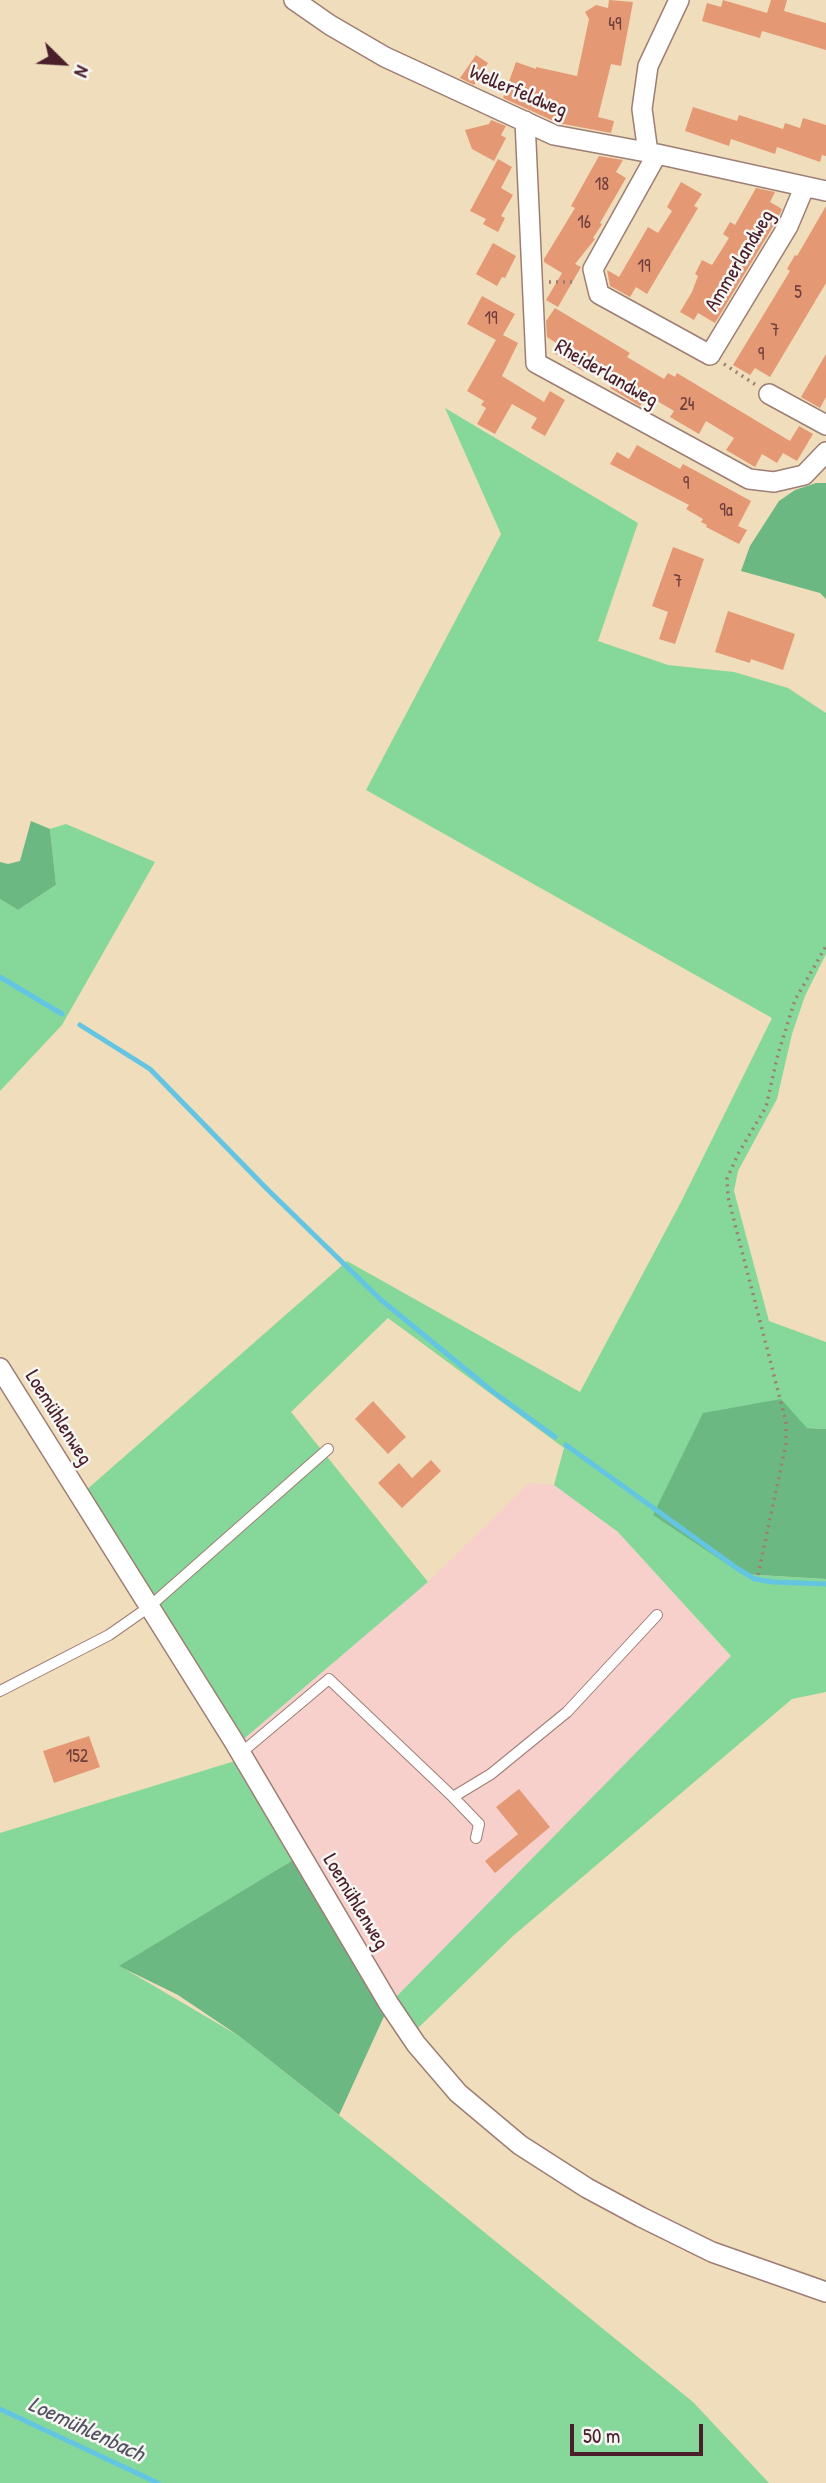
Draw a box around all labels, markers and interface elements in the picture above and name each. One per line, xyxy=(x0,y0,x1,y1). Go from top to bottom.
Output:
house number: 49 xyxy=(608,14,622,36)
north arrow xyxy=(28,28,98,98)
street label: Wellerfeldweg xyxy=(465,60,571,124)
text: N xyxy=(68,62,96,81)
house number: 18 xyxy=(595,174,609,196)
street label: Ammerlandweg xyxy=(700,206,780,316)
house number: 16 xyxy=(577,212,591,234)
house number: 19 xyxy=(637,256,651,278)
house number: 5 xyxy=(794,282,802,304)
house number: 19 xyxy=(484,308,498,330)
house number: 7 xyxy=(771,320,779,342)
street label: Rheiderlandweg xyxy=(550,334,662,414)
house number: 9 xyxy=(758,344,764,366)
house number: 24 xyxy=(679,394,695,416)
house number: 9 xyxy=(683,473,689,495)
house number: 9a xyxy=(719,500,733,522)
house number: 7 xyxy=(674,571,682,593)
street label: Loemühlenweg xyxy=(19,1366,97,1470)
house number: 152 xyxy=(66,1746,88,1768)
street label: Loemühlenweg xyxy=(317,1850,393,1954)
water label: Loemühlenbach xyxy=(24,2391,148,2469)
scale bar xyxy=(574,2410,707,2454)
text: 50 m xyxy=(583,2421,620,2450)

